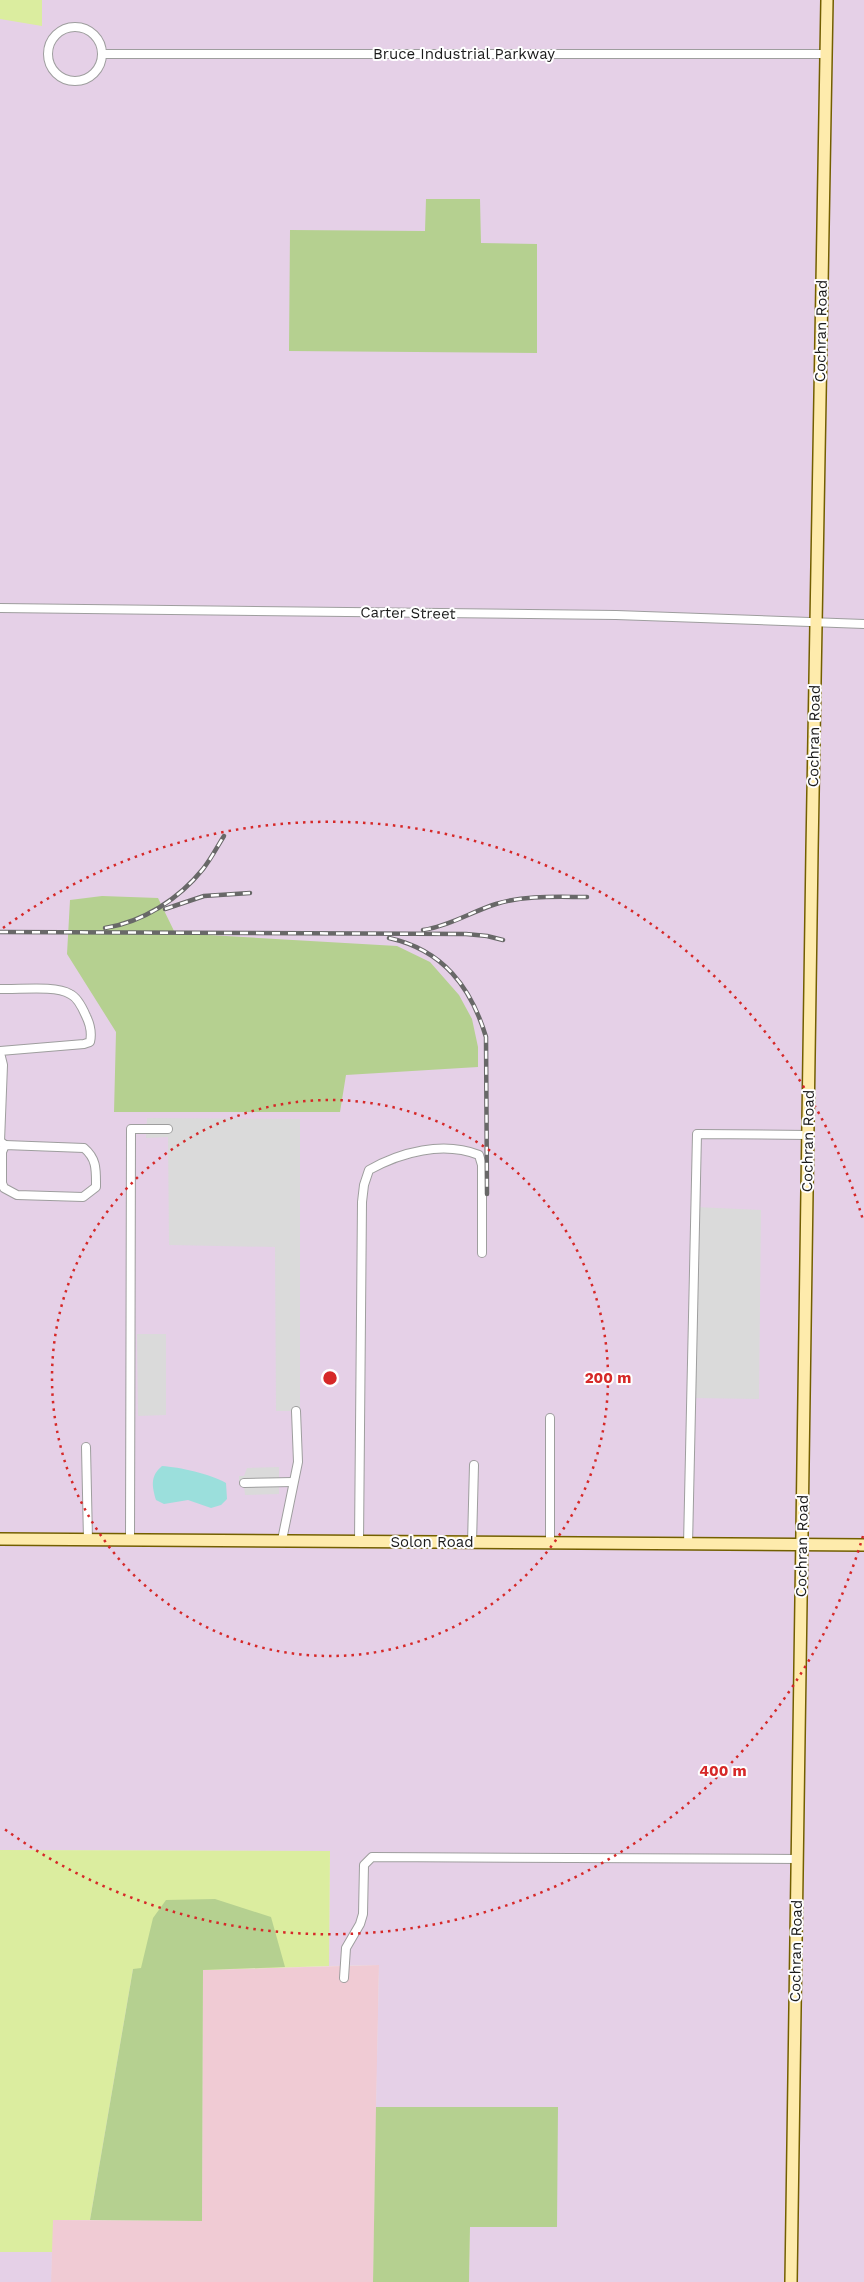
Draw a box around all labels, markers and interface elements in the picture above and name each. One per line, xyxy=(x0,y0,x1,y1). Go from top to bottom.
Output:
street label: Bruce Industrial Parkway xyxy=(373,45,555,63)
street label: Cochran Road xyxy=(811,280,831,382)
street label: Carter Street xyxy=(360,603,457,623)
street label: Cochran Road xyxy=(804,685,824,787)
street label: Cochran Road xyxy=(798,1090,818,1192)
centre of rings xyxy=(321,1369,339,1387)
text: 200 m xyxy=(585,1369,631,1387)
street label: Cochran Road xyxy=(792,1495,812,1597)
street label: Solon Road xyxy=(390,1533,474,1551)
text: 400 m xyxy=(699,1762,747,1780)
street label: Cochran Road xyxy=(786,1900,806,2002)

